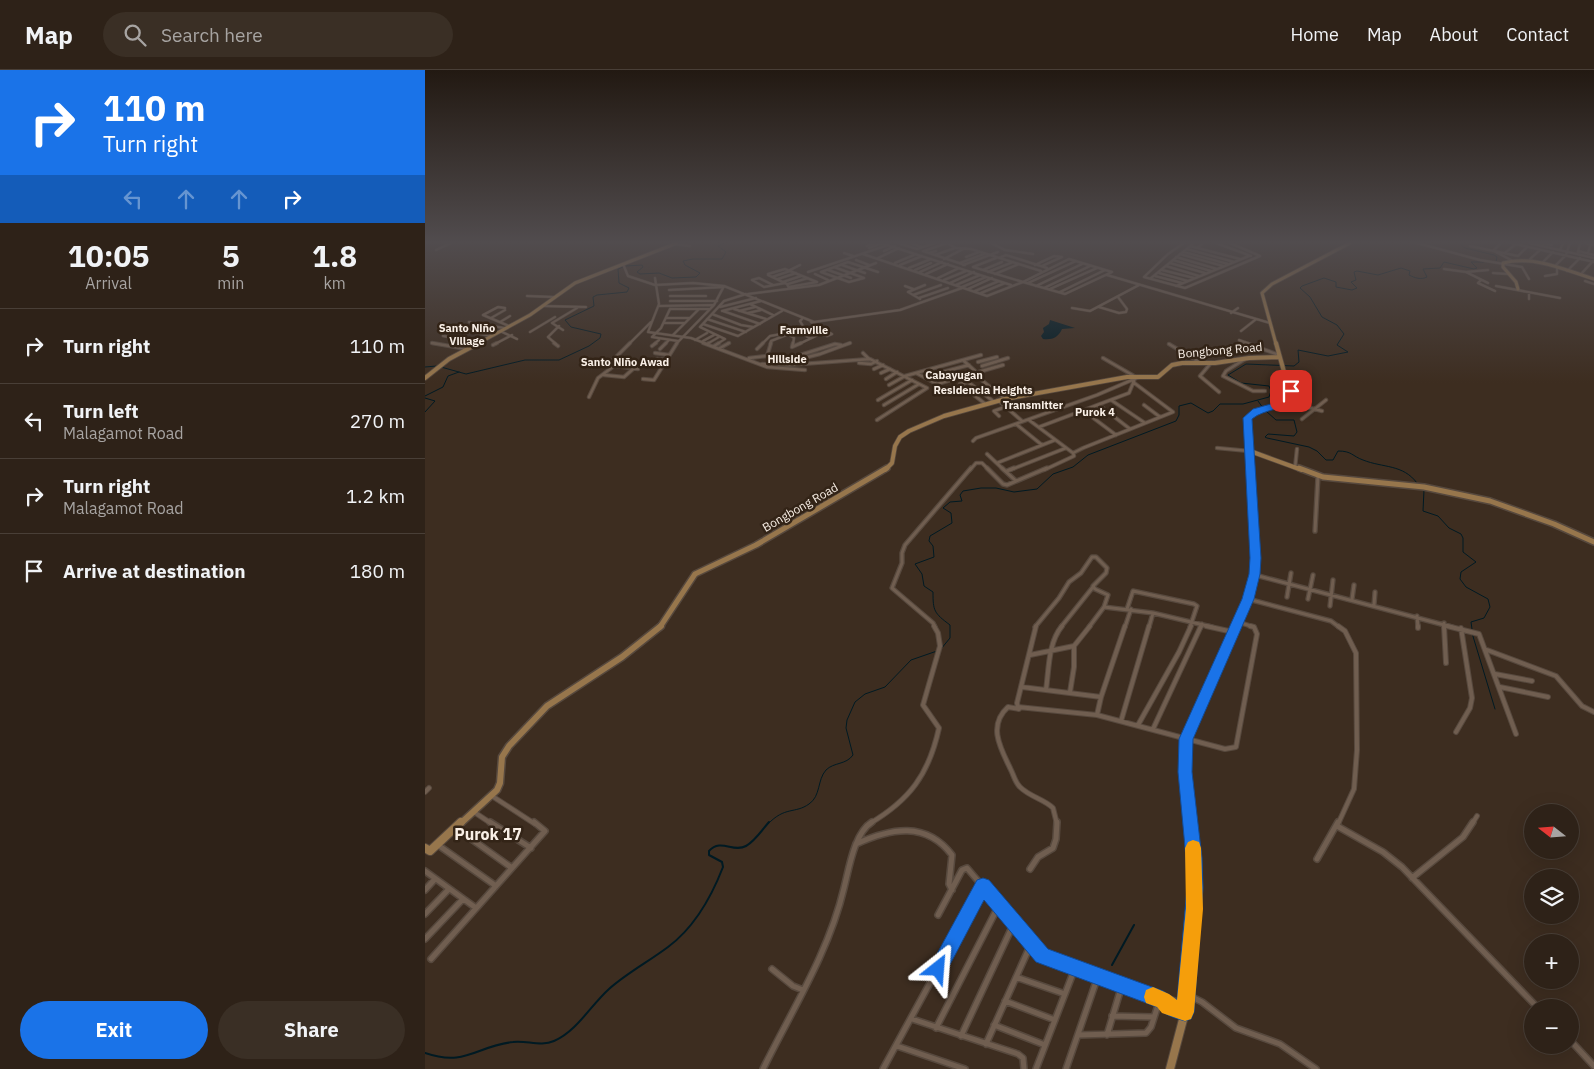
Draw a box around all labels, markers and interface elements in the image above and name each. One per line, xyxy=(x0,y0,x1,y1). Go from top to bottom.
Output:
search box xyxy=(103,12,453,57)
text: Map xyxy=(25,19,73,51)
icon: search xyxy=(121,21,149,49)
text: Search here xyxy=(161,23,263,47)
text: Home xyxy=(1291,23,1339,46)
text: Map xyxy=(1367,23,1402,46)
text: About xyxy=(1430,23,1478,46)
text: Contact xyxy=(1506,23,1569,46)
text: 110 m xyxy=(103,85,206,131)
icon: right xyxy=(20,90,85,155)
text: Turn right xyxy=(103,129,198,158)
icon: left xyxy=(119,185,147,213)
icon: ahead xyxy=(172,185,200,213)
icon: ahead xyxy=(225,185,253,213)
icon: right xyxy=(278,185,306,213)
text: 10:05 xyxy=(68,236,150,275)
text: 5 xyxy=(222,236,240,275)
text: 1.8 xyxy=(312,236,357,275)
text: Arrival xyxy=(85,273,132,293)
text: min xyxy=(217,273,244,293)
text: km xyxy=(323,273,346,293)
district label: Santo Niño Village xyxy=(439,321,495,348)
district label: Farmville xyxy=(780,323,828,337)
icon: right xyxy=(20,332,48,360)
text: Turn right xyxy=(63,334,150,358)
text: 110 m xyxy=(350,334,405,358)
street label: Bongbong Road xyxy=(1177,339,1263,361)
district label: Hillside xyxy=(767,352,807,366)
district label: Santo Niño Awad xyxy=(581,355,669,369)
district label: Cabayugan xyxy=(925,368,983,382)
pin xyxy=(1270,370,1312,412)
icon: arrive xyxy=(1277,377,1305,405)
district label: Residencia Heights xyxy=(934,383,1033,397)
district label: Transmitter xyxy=(1003,398,1064,412)
text: Turn left xyxy=(63,399,139,423)
district label: Purok 4 xyxy=(1075,405,1115,419)
icon: left xyxy=(20,407,48,435)
text: 270 m xyxy=(350,409,405,433)
text: Malagamot Road xyxy=(63,423,183,443)
text: Turn right xyxy=(63,474,150,498)
street label: Bongbong Road xyxy=(759,479,841,535)
icon: right xyxy=(20,482,48,510)
text: 1.2 km xyxy=(346,484,405,508)
text: Malagamot Road xyxy=(63,498,183,518)
icon: arrive xyxy=(20,557,48,585)
text: Arrive at destination xyxy=(63,559,246,583)
text: 180 m xyxy=(350,559,405,583)
north arrow xyxy=(1524,804,1579,859)
map controls xyxy=(1524,804,1579,1054)
district label: Purok 17 xyxy=(454,824,522,844)
button: layers xyxy=(1524,869,1579,924)
button: + xyxy=(1524,934,1579,989)
position arrow xyxy=(911,942,963,994)
button: − xyxy=(1524,999,1579,1054)
button: Exit xyxy=(20,1001,208,1059)
button: Share xyxy=(218,1001,405,1059)

